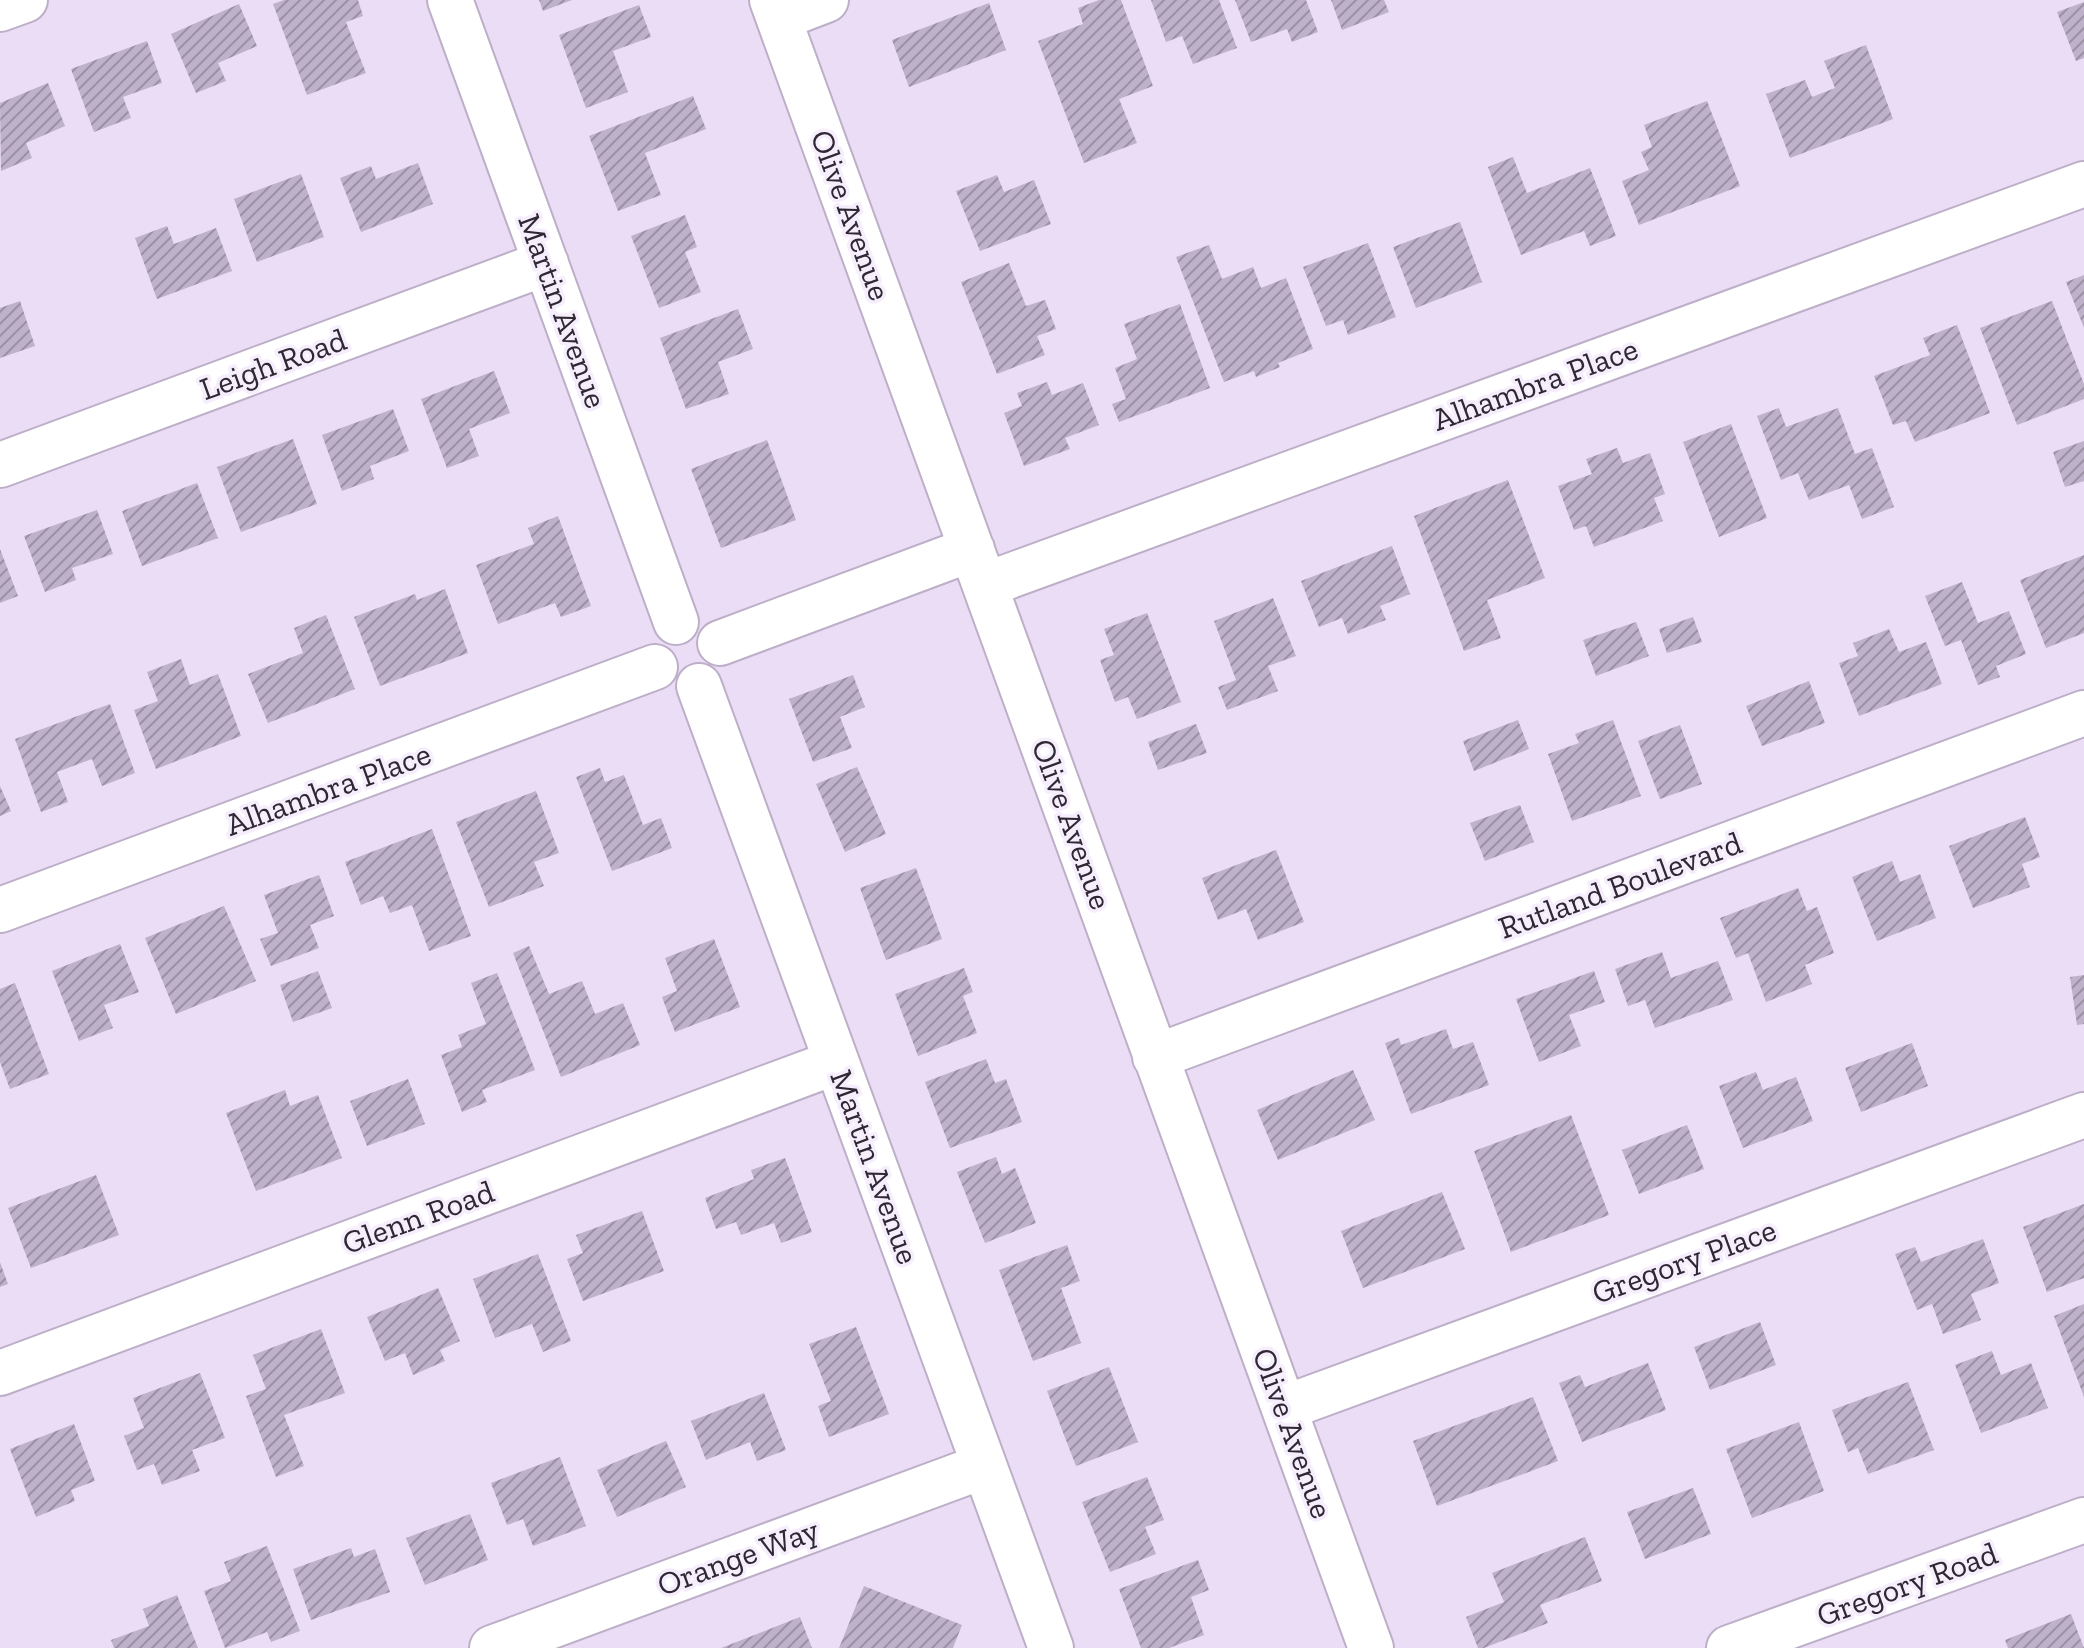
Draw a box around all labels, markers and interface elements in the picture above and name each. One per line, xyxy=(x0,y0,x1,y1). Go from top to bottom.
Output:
street label: Olive Avenue xyxy=(803,125,899,305)
street label: Martin Avenue xyxy=(510,209,616,413)
street label: Leigh Road xyxy=(195,320,352,408)
street label: Alhambra Place xyxy=(1427,329,1643,439)
street label: Alhambra Place xyxy=(220,734,436,844)
street label: Olive Avenue xyxy=(1024,734,1120,914)
street label: Rutland Boulevard xyxy=(1493,823,1747,947)
street label: Martin Avenue xyxy=(822,1065,928,1269)
street label: Glenn Road xyxy=(337,1172,499,1262)
street label: Gregory Place xyxy=(1587,1210,1781,1312)
street label: Olive Avenue xyxy=(1245,1343,1341,1523)
street label: Orange Way xyxy=(652,1510,824,1604)
street label: Gregory Road xyxy=(1811,1534,2003,1634)

